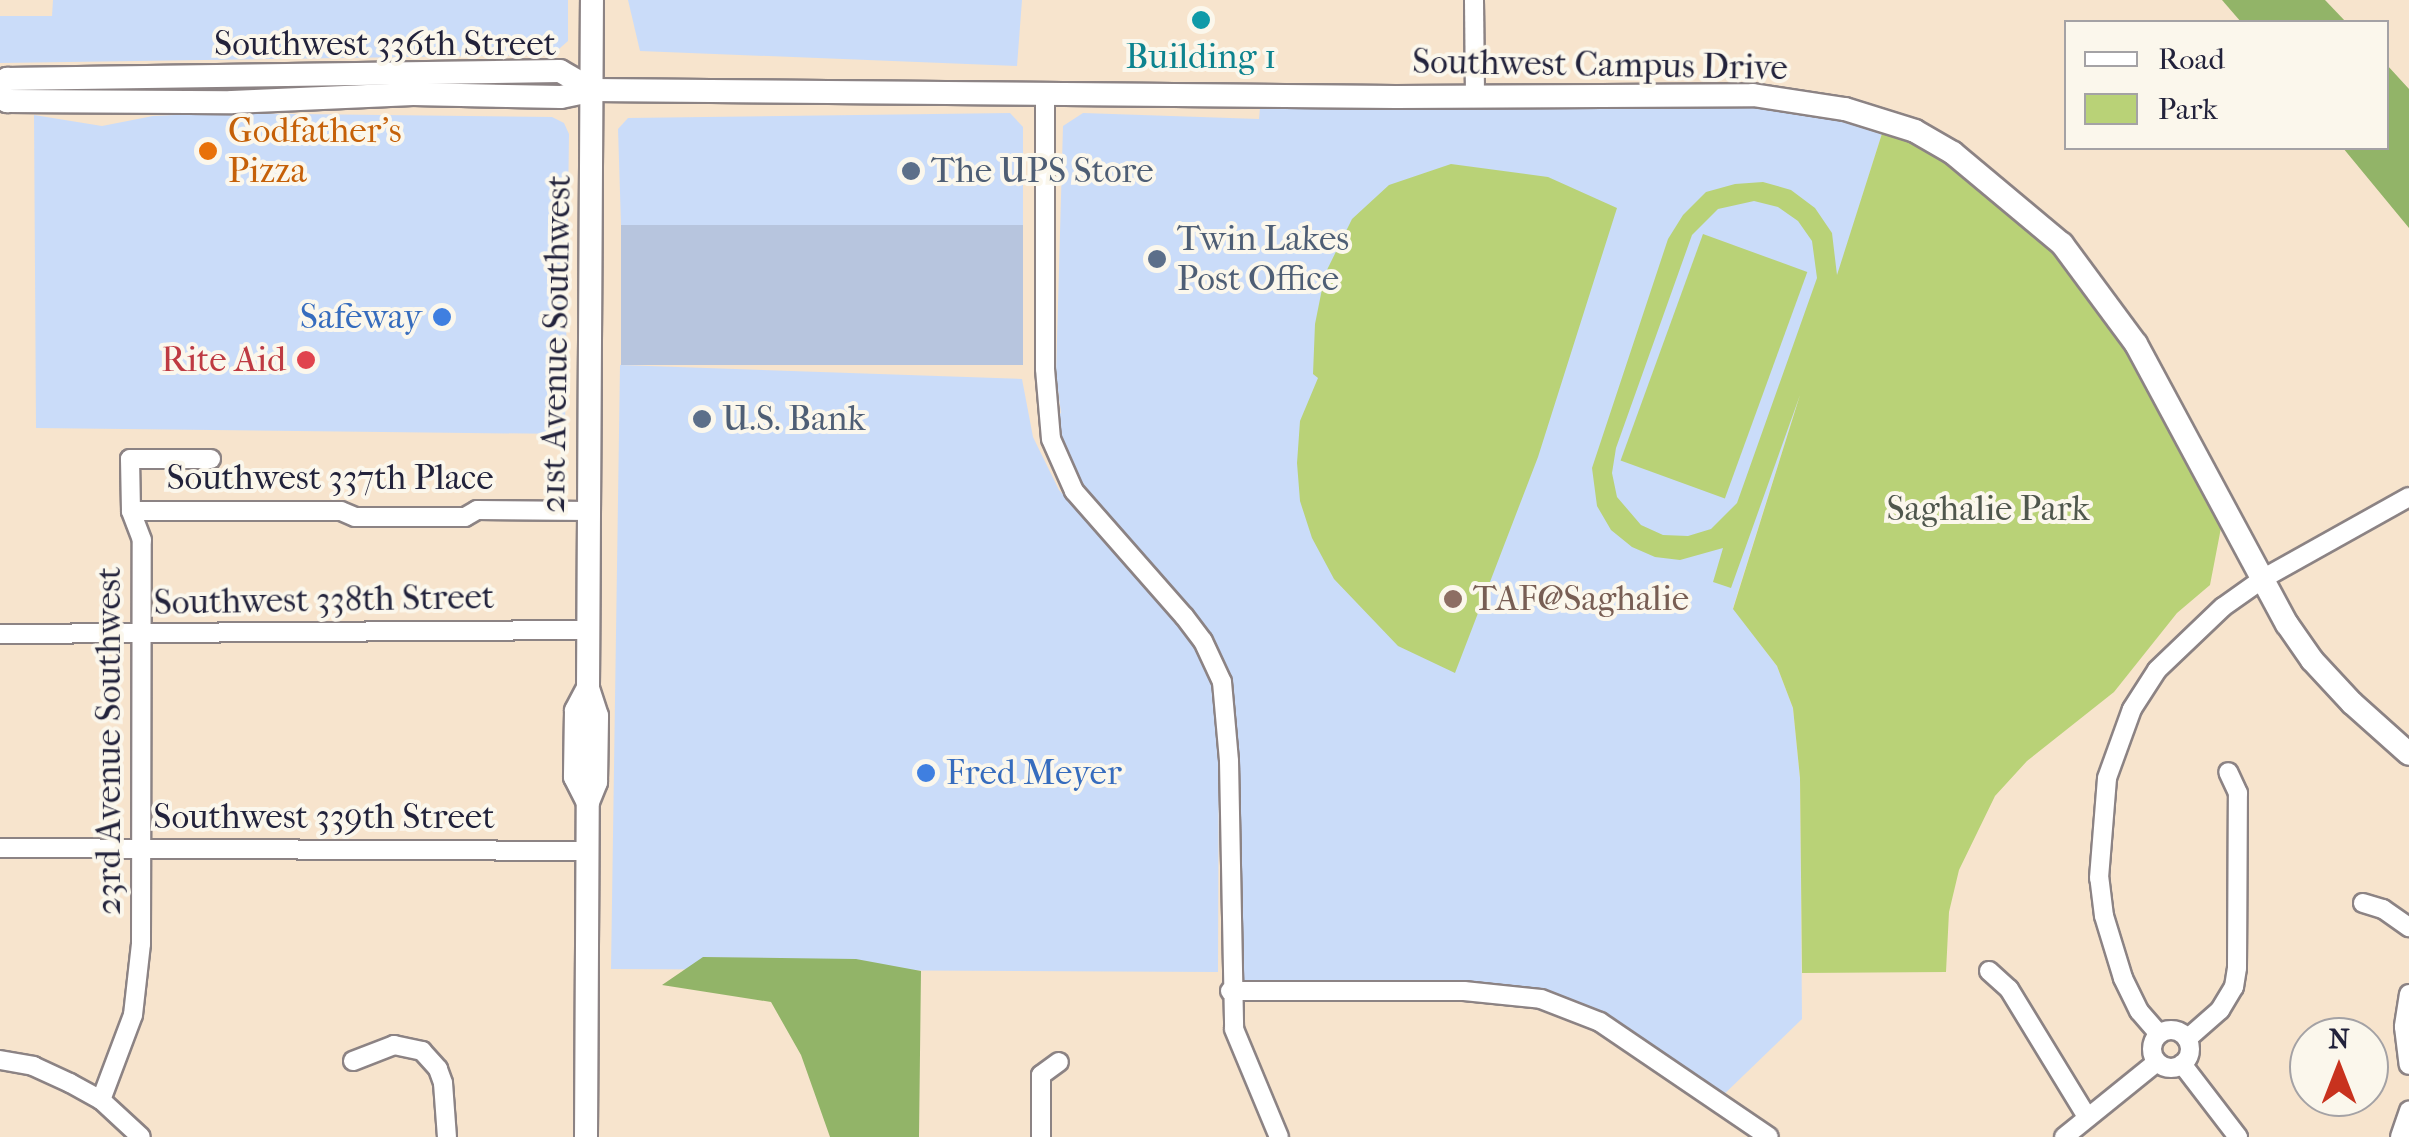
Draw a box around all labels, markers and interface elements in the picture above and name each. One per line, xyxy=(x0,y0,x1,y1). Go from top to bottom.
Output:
marker: Building 1 xyxy=(1190,9,1212,31)
legend xyxy=(2064,20,2389,150)
street label: Southwest 336th Street xyxy=(214,23,556,65)
place label: Building 1 xyxy=(1126,36,1276,78)
street label: Southwest Campus Drive xyxy=(1412,41,1788,89)
text: Road xyxy=(2158,42,2225,77)
text: Park xyxy=(2158,92,2218,127)
place label: Godfather's Pizza xyxy=(228,110,402,192)
marker: Godfather's Pizza xyxy=(197,140,219,162)
place label: The UPS Store xyxy=(931,150,1154,192)
marker: The UPS Store xyxy=(900,160,922,182)
street label: 21st Avenue Southwest xyxy=(532,174,580,514)
place label: Twin Lakes Post Office xyxy=(1177,218,1349,300)
marker: Twin Lakes Post Office xyxy=(1146,248,1168,270)
place label: Safeway xyxy=(300,296,422,338)
marker: Safeway xyxy=(431,306,453,328)
place label: Rite Aid xyxy=(161,339,286,381)
marker: Rite Aid xyxy=(295,349,317,371)
place label: U.S. Bank xyxy=(722,398,866,440)
marker: U.S. Bank xyxy=(691,408,713,430)
street label: Southwest 337th Place xyxy=(166,457,494,499)
park label: Saghalie Park xyxy=(1887,488,2089,530)
street label: 23rd Avenue Southwest xyxy=(88,567,130,915)
street label: Southwest 338th Street xyxy=(153,576,495,624)
place label: TAF@Saghalie xyxy=(1473,578,1689,620)
marker: TAF@Saghalie xyxy=(1442,588,1464,610)
place label: Fred Meyer xyxy=(946,752,1122,794)
marker: Fred Meyer xyxy=(915,762,937,784)
street label: Southwest 339th Street xyxy=(153,796,495,838)
north arrow xyxy=(2289,1017,2389,1117)
text: N xyxy=(2328,1022,2350,1055)

